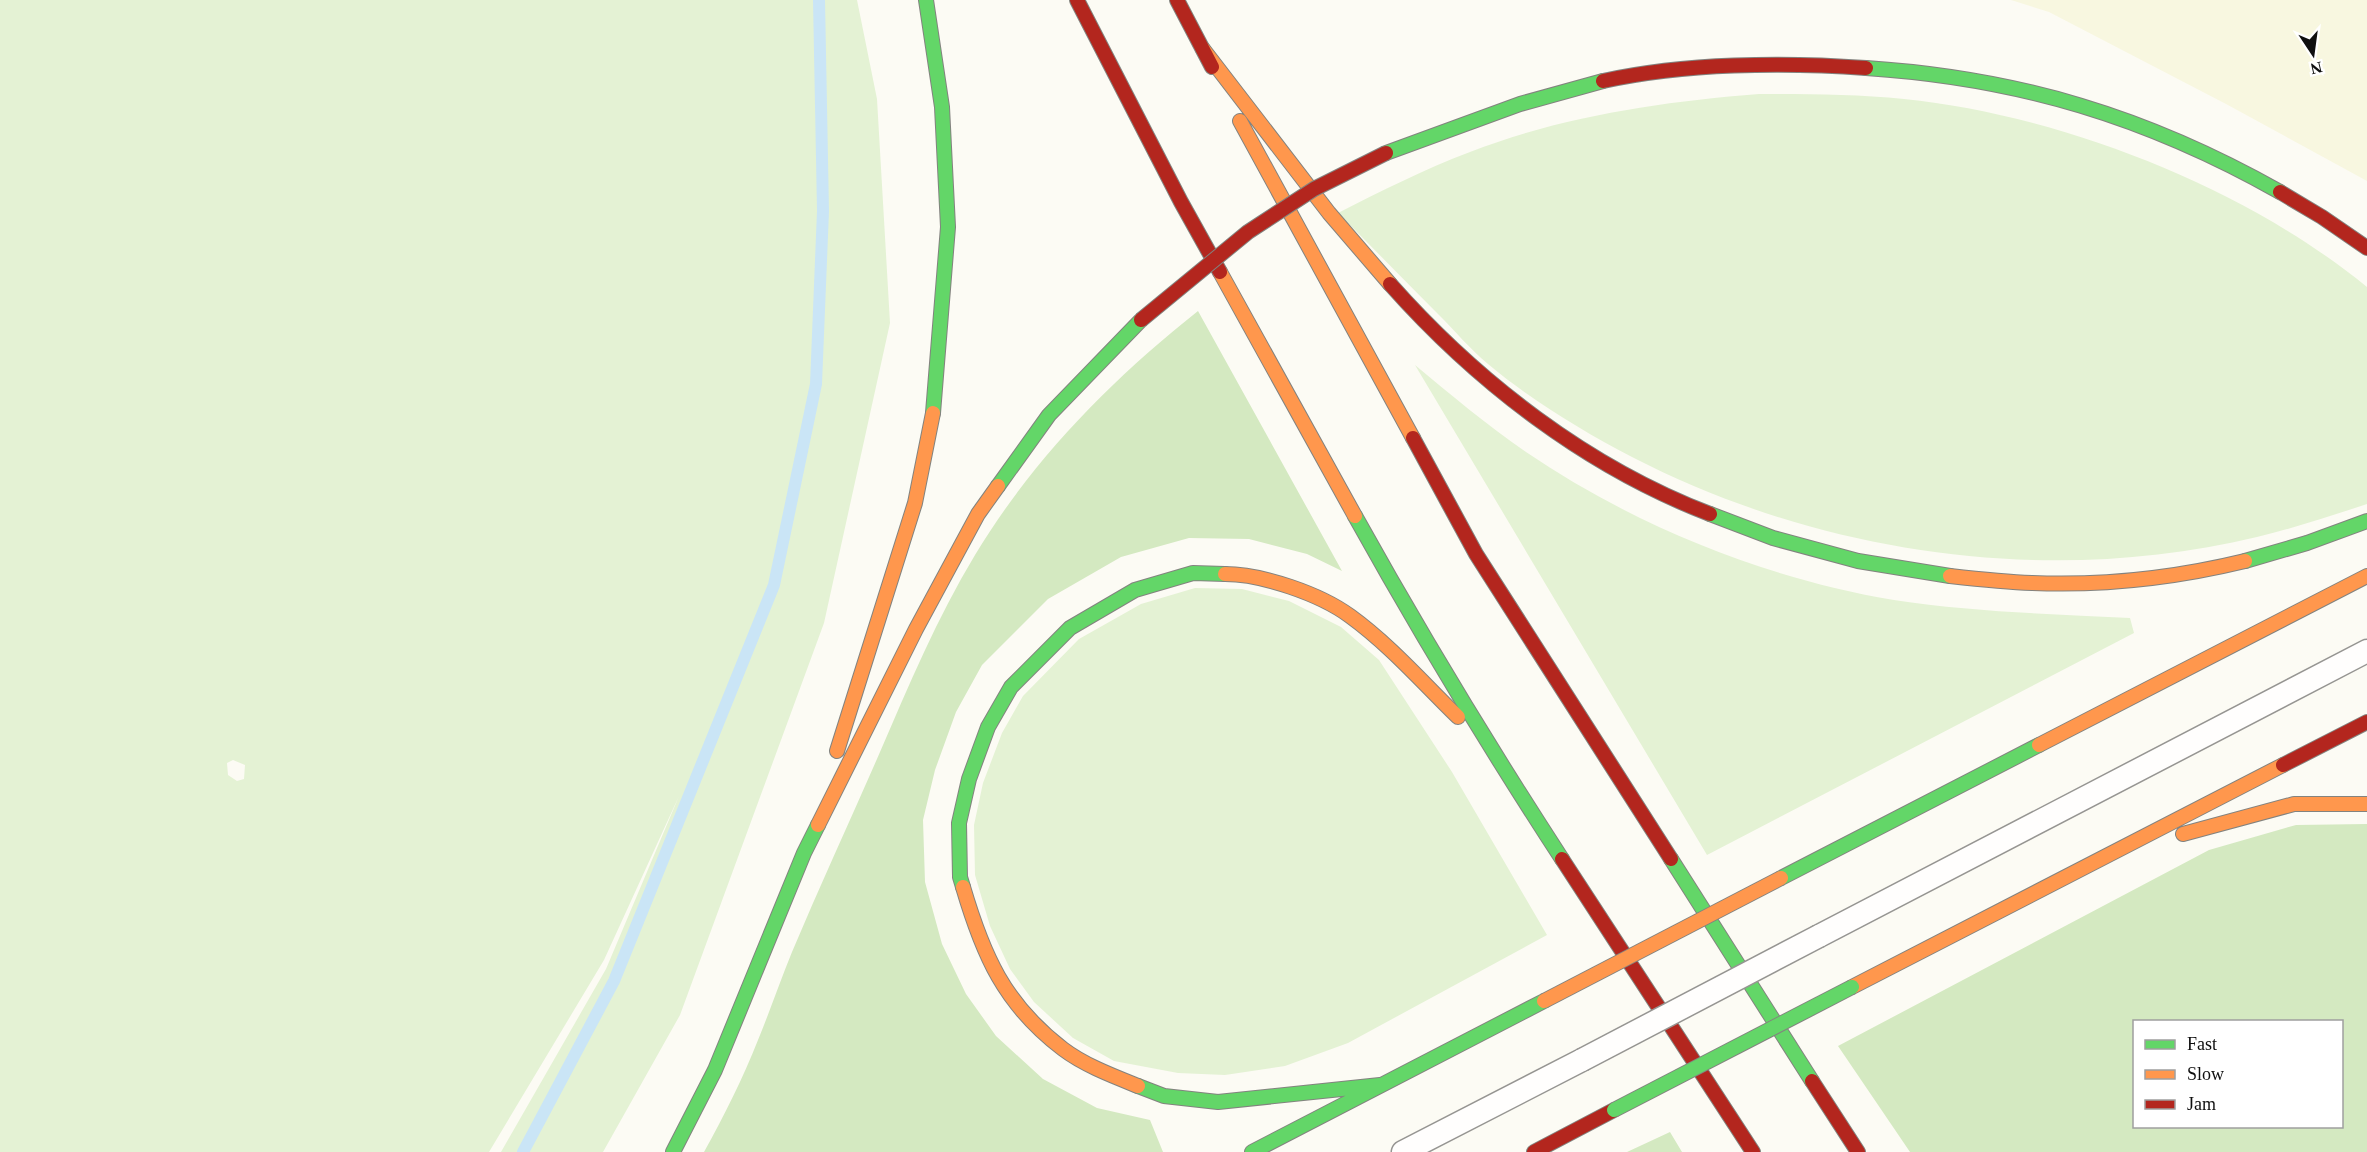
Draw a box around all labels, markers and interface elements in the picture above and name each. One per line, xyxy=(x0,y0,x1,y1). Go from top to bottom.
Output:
north arrow xyxy=(2283,24,2343,84)
text: N xyxy=(2308,59,2324,78)
legend xyxy=(2133,1020,2343,1128)
text: Fast xyxy=(2187,1034,2217,1054)
text: Slow xyxy=(2187,1064,2224,1084)
text: Jam xyxy=(2187,1094,2216,1114)

